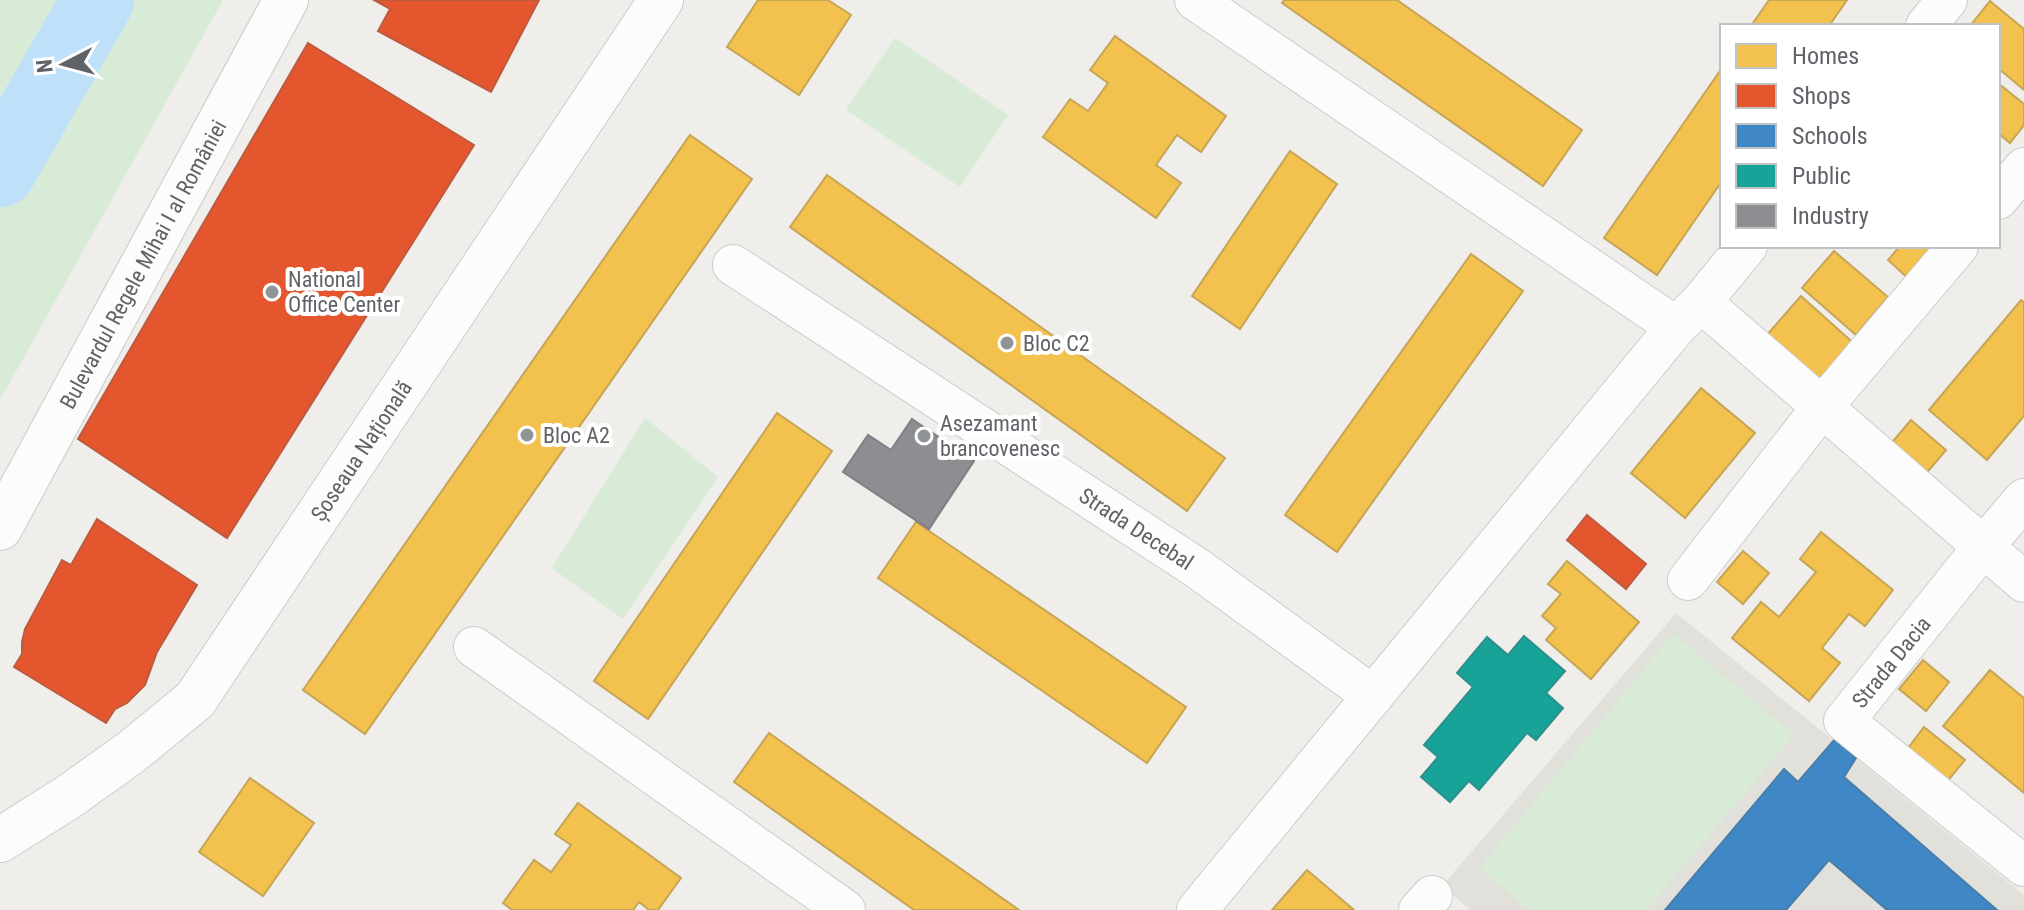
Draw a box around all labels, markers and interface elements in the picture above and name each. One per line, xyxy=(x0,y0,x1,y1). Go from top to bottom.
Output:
north arrow xyxy=(24,24,104,104)
legend xyxy=(1720,24,2000,248)
text: Homes xyxy=(1792,42,1859,70)
text: N xyxy=(31,58,58,74)
text: Shops xyxy=(1792,82,1851,110)
street label: Bulevardul Regele Mihai I al României xyxy=(55,116,232,413)
text: Schools xyxy=(1792,122,1868,150)
text: Public xyxy=(1792,162,1851,190)
text: Industry xyxy=(1792,202,1869,230)
place label: National Office Center xyxy=(288,267,400,317)
marker: National Office Center xyxy=(263,283,281,301)
place label: Bloc C2 xyxy=(1023,331,1090,356)
marker: Bloc C2 xyxy=(998,334,1016,352)
street label: Șoseaua Națională xyxy=(306,376,417,526)
place label: Asezamant brancovenesc xyxy=(940,411,1060,461)
place label: Bloc A2 xyxy=(543,423,610,448)
marker: Bloc A2 xyxy=(518,426,536,444)
marker: Asezamant brancovenesc xyxy=(915,427,933,445)
street label: Strada Decebal xyxy=(1075,483,1198,575)
street label: Strada Dacia xyxy=(1847,612,1936,713)

